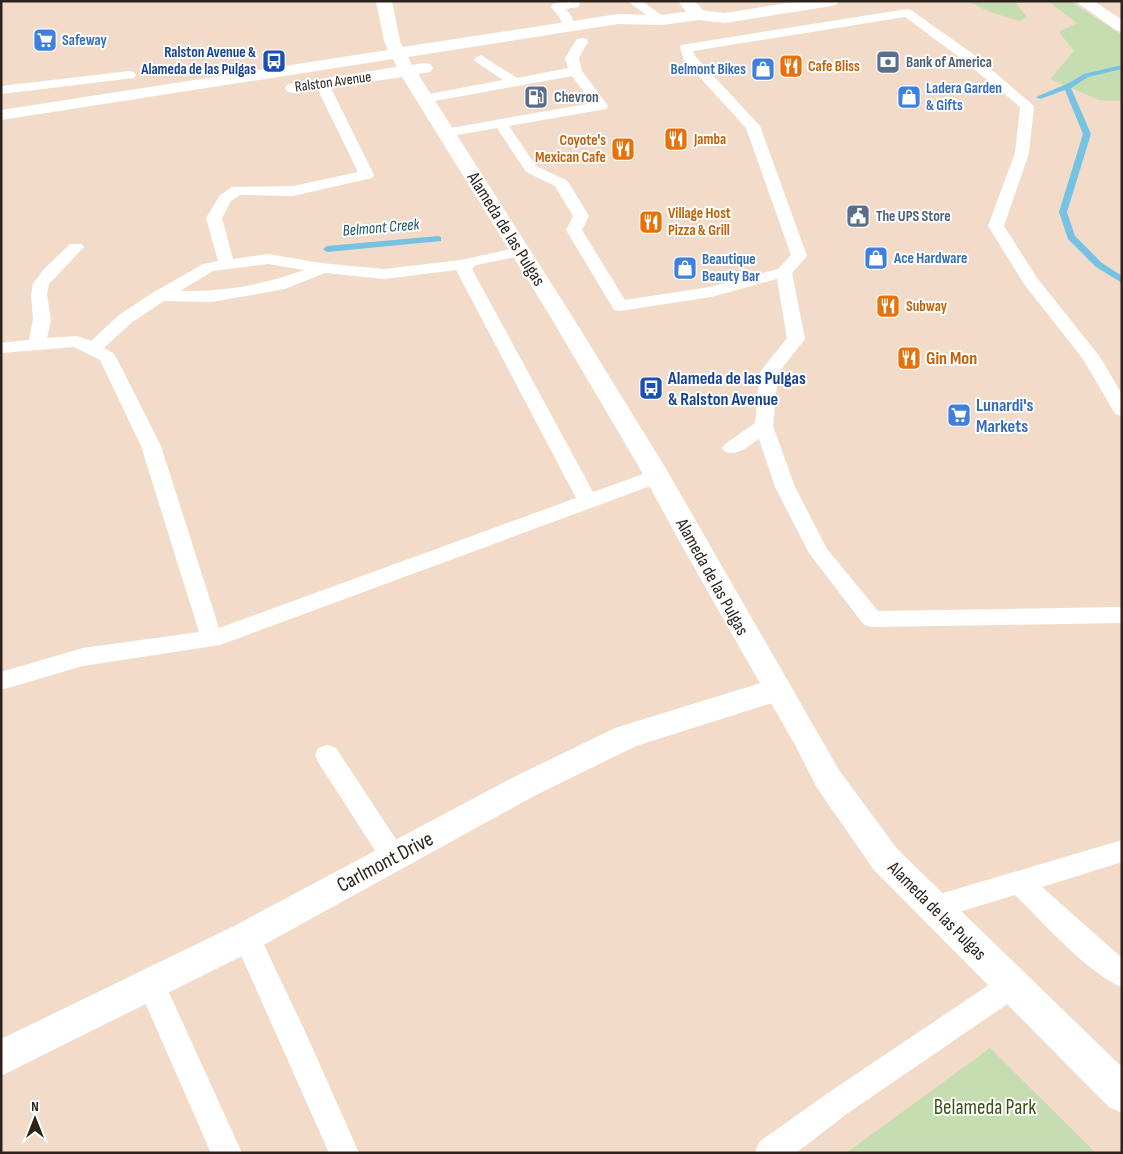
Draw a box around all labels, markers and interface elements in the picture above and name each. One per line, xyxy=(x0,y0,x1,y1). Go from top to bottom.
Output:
supermarket icon: Safeway xyxy=(32,27,58,53)
place label: Safeway xyxy=(62,31,108,50)
place label: Ralston Avenue & Alameda de las Pulgas xyxy=(140,43,256,79)
bus stop icon: Ralston Avenue & Alameda de las Pulgas xyxy=(261,48,287,74)
bank icon: Bank of America xyxy=(875,49,901,75)
restaurant icon: Cafe Bliss xyxy=(778,53,804,79)
place label: Bank of America xyxy=(906,53,992,72)
shop icon: Belmont Bikes xyxy=(750,56,776,82)
place label: Cafe Bliss xyxy=(808,57,860,76)
place label: Belmont Bikes xyxy=(671,60,746,79)
street label: Ralston Avenue xyxy=(294,67,372,97)
place label: Ladera Garden & Gifts xyxy=(926,79,1002,115)
fuel station icon: Chevron xyxy=(523,84,549,110)
shop icon: Ladera Garden & Gifts xyxy=(896,84,922,110)
place label: Chevron xyxy=(554,88,599,107)
restaurant icon: Jamba xyxy=(663,126,689,152)
place label: Jamba xyxy=(693,130,726,149)
place label: Coyote's Mexican Cafe xyxy=(535,131,606,167)
restaurant icon: Coyote's Mexican Cafe xyxy=(610,136,636,162)
street label: Alameda de las Pulgas xyxy=(462,167,549,290)
public building icon: The UPS Store xyxy=(845,203,871,229)
place label: Village Host Pizza & Grill xyxy=(668,204,731,240)
place label: The UPS Store xyxy=(876,207,951,226)
restaurant icon: Village Host Pizza & Grill xyxy=(638,209,664,235)
water label: Belmont Creek xyxy=(342,215,421,241)
shop icon: Ace Hardware xyxy=(863,245,889,271)
place label: Ace Hardware xyxy=(893,249,967,268)
place label: Beautique Beauty Bar xyxy=(702,250,760,286)
shop icon: Beautique Beauty Bar xyxy=(672,255,698,281)
restaurant icon: Subway xyxy=(875,293,901,319)
place label: Subway xyxy=(906,297,948,316)
restaurant icon: Gin Mon xyxy=(896,345,922,371)
place label: Gin Mon xyxy=(926,348,977,369)
place label: Alameda de las Pulgas & Ralston Avenue xyxy=(667,368,806,410)
bus stop icon: Alameda de las Pulgas & Ralston Avenue xyxy=(638,375,664,401)
place label: Lunardi's Markets xyxy=(976,395,1033,437)
supermarket icon: Lunardi's Markets xyxy=(946,402,972,428)
street label: Alameda de las Pulgas xyxy=(671,514,753,639)
street label: Carlmont Drive xyxy=(333,826,437,898)
street label: Alameda de las Pulgas xyxy=(883,857,991,965)
north arrow xyxy=(10,1094,60,1144)
park label: Belameda Park xyxy=(934,1095,1036,1120)
text: N xyxy=(31,1098,39,1115)

